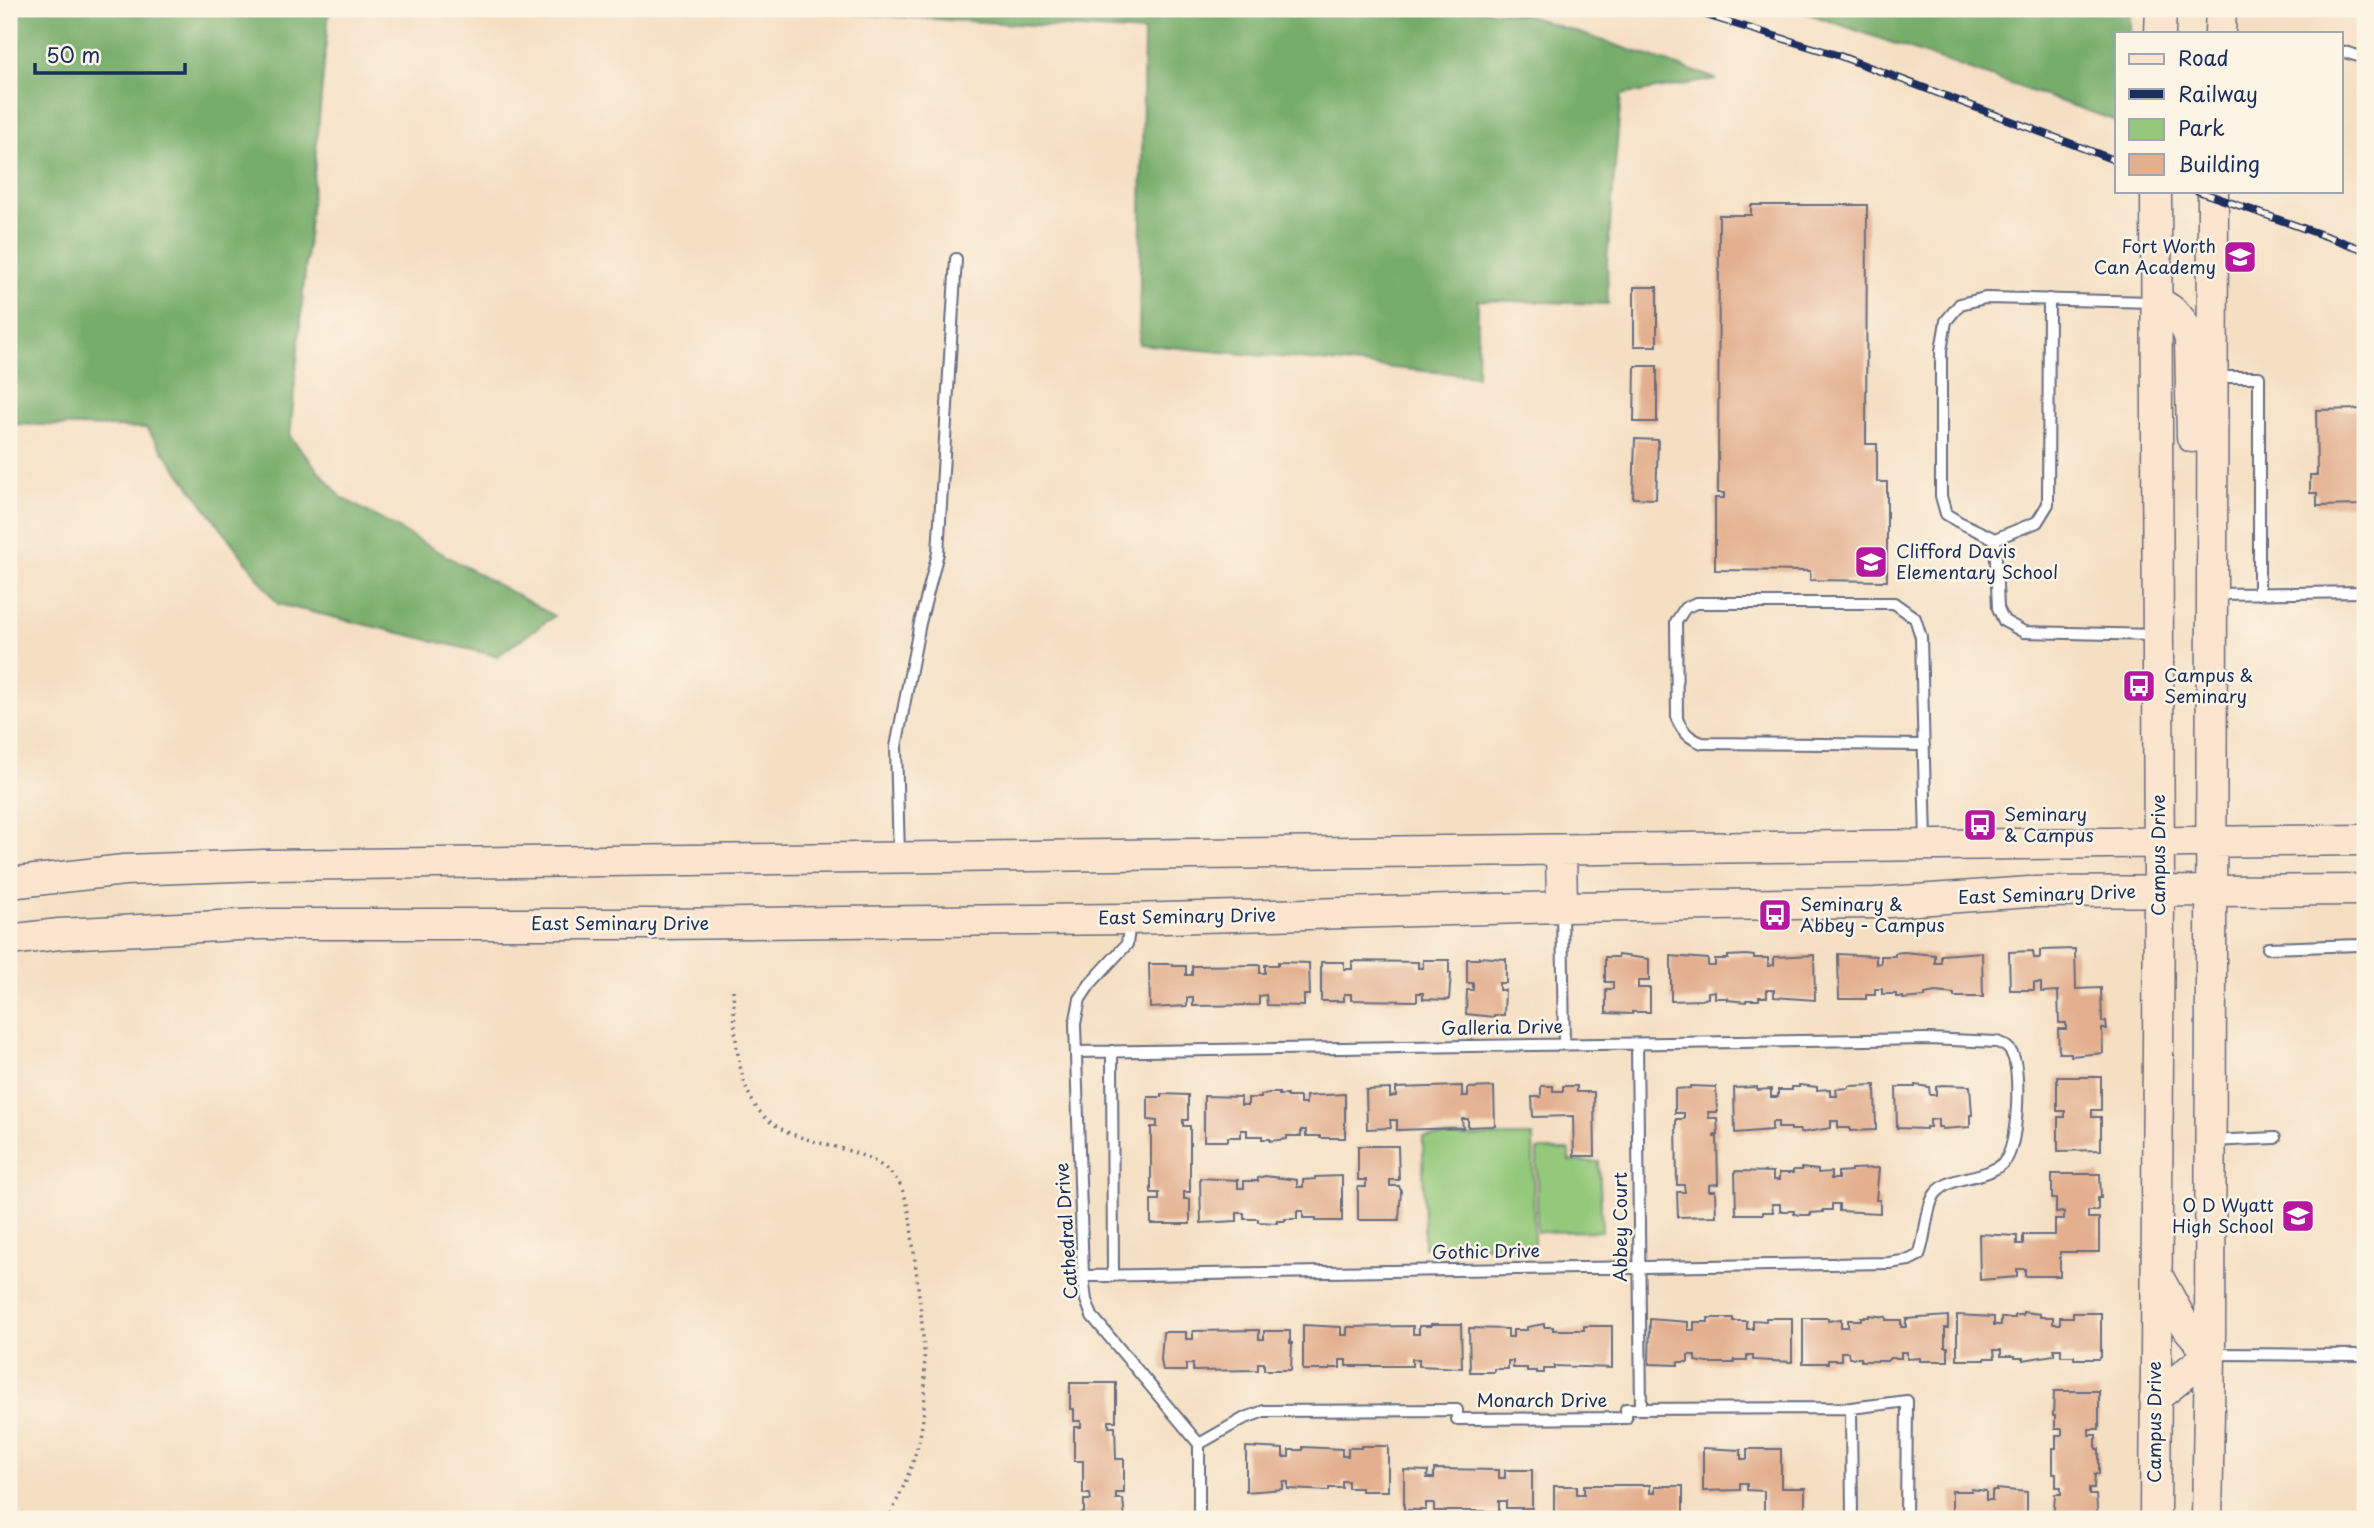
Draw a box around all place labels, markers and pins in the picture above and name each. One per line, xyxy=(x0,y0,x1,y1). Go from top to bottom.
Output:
place label: Fort Worth Can Academy xyxy=(2094,232,2216,280)
school or university icon: Fort Worth Can Academy xyxy=(2221,238,2259,276)
place label: Clifford Davis Elementary School xyxy=(1896,537,2058,585)
school or university icon: Clifford Davis Elementary School xyxy=(1852,543,1890,581)
place label: Campus & Seminary xyxy=(2164,661,2253,709)
bus stop icon: Campus & Seminary xyxy=(2120,667,2158,705)
place label: Seminary & Campus xyxy=(2004,800,2094,848)
bus stop icon: Seminary & Campus xyxy=(1961,806,1999,844)
place label: Seminary & Abbey - Campus xyxy=(1800,890,1945,938)
bus stop icon: Seminary & Abbey - Campus xyxy=(1756,896,1794,934)
place label: O D Wyatt High School xyxy=(2172,1191,2274,1239)
school or university icon: O D Wyatt High School xyxy=(2279,1197,2317,1235)

